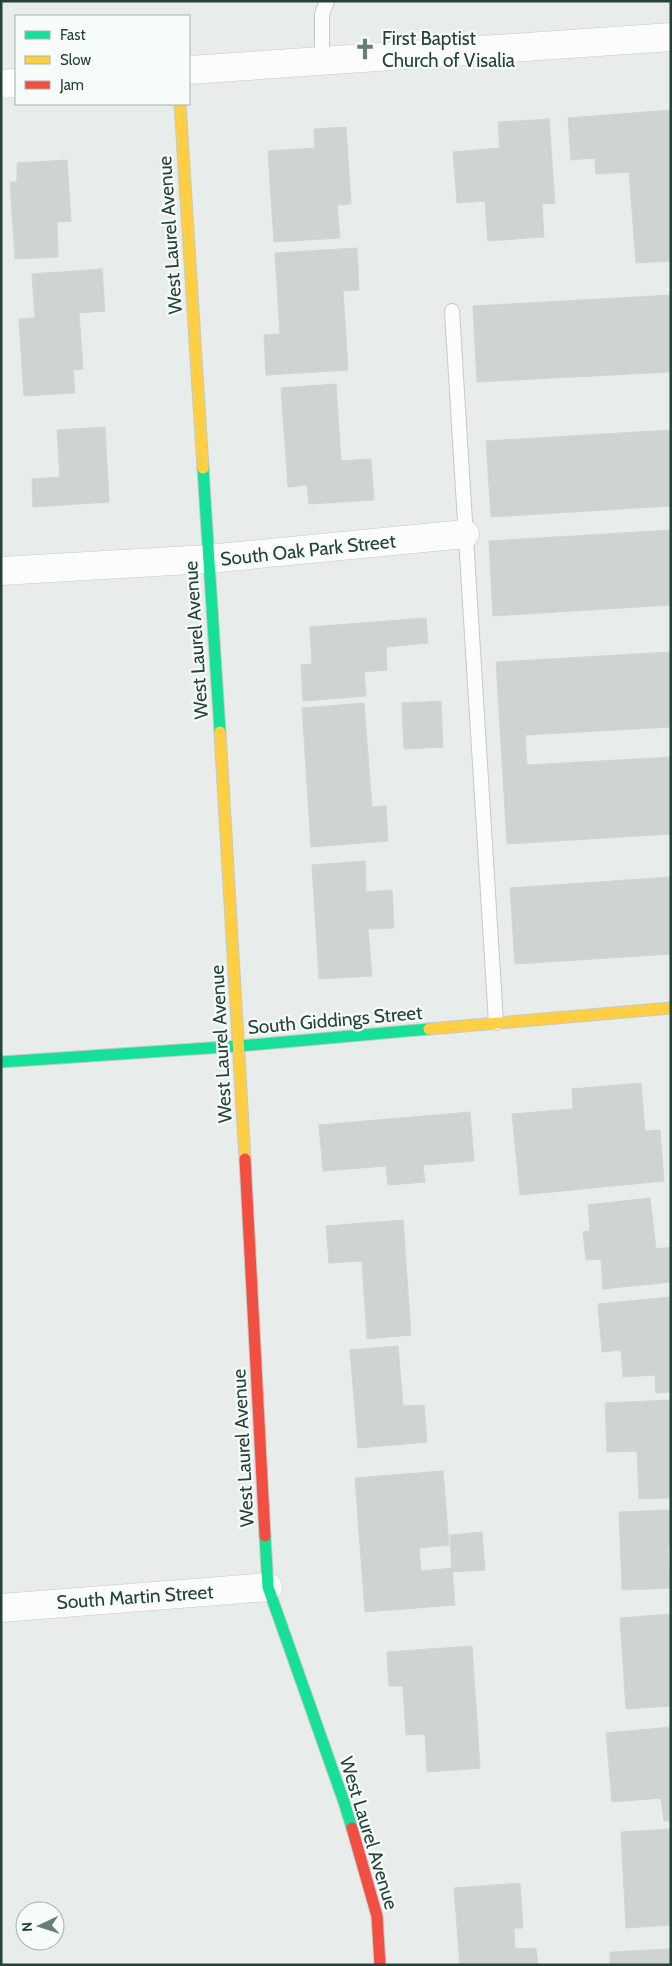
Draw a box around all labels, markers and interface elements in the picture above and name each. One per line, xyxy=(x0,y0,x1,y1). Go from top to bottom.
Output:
legend xyxy=(15,15,190,105)
text: Fast xyxy=(60,26,85,44)
place label: First Baptist Church of Visalia xyxy=(382,27,515,72)
church icon: First Baptist Church of Visalia xyxy=(352,36,378,62)
text: Slow xyxy=(60,51,91,69)
text: Jam xyxy=(59,76,84,94)
street label: West Laurel Avenue xyxy=(153,155,187,315)
street label: South Oak Park Street xyxy=(219,529,397,571)
street label: West Laurel Avenue xyxy=(179,560,213,720)
street label: West Laurel Avenue xyxy=(205,964,237,1124)
street label: South Giddings Street xyxy=(247,1001,424,1039)
street label: West Laurel Avenue xyxy=(227,1368,259,1528)
street label: South Martin Street xyxy=(56,1580,215,1614)
street label: West Laurel Avenue xyxy=(335,1754,403,1912)
north arrow xyxy=(15,1901,65,1951)
text: N xyxy=(18,1921,36,1932)

